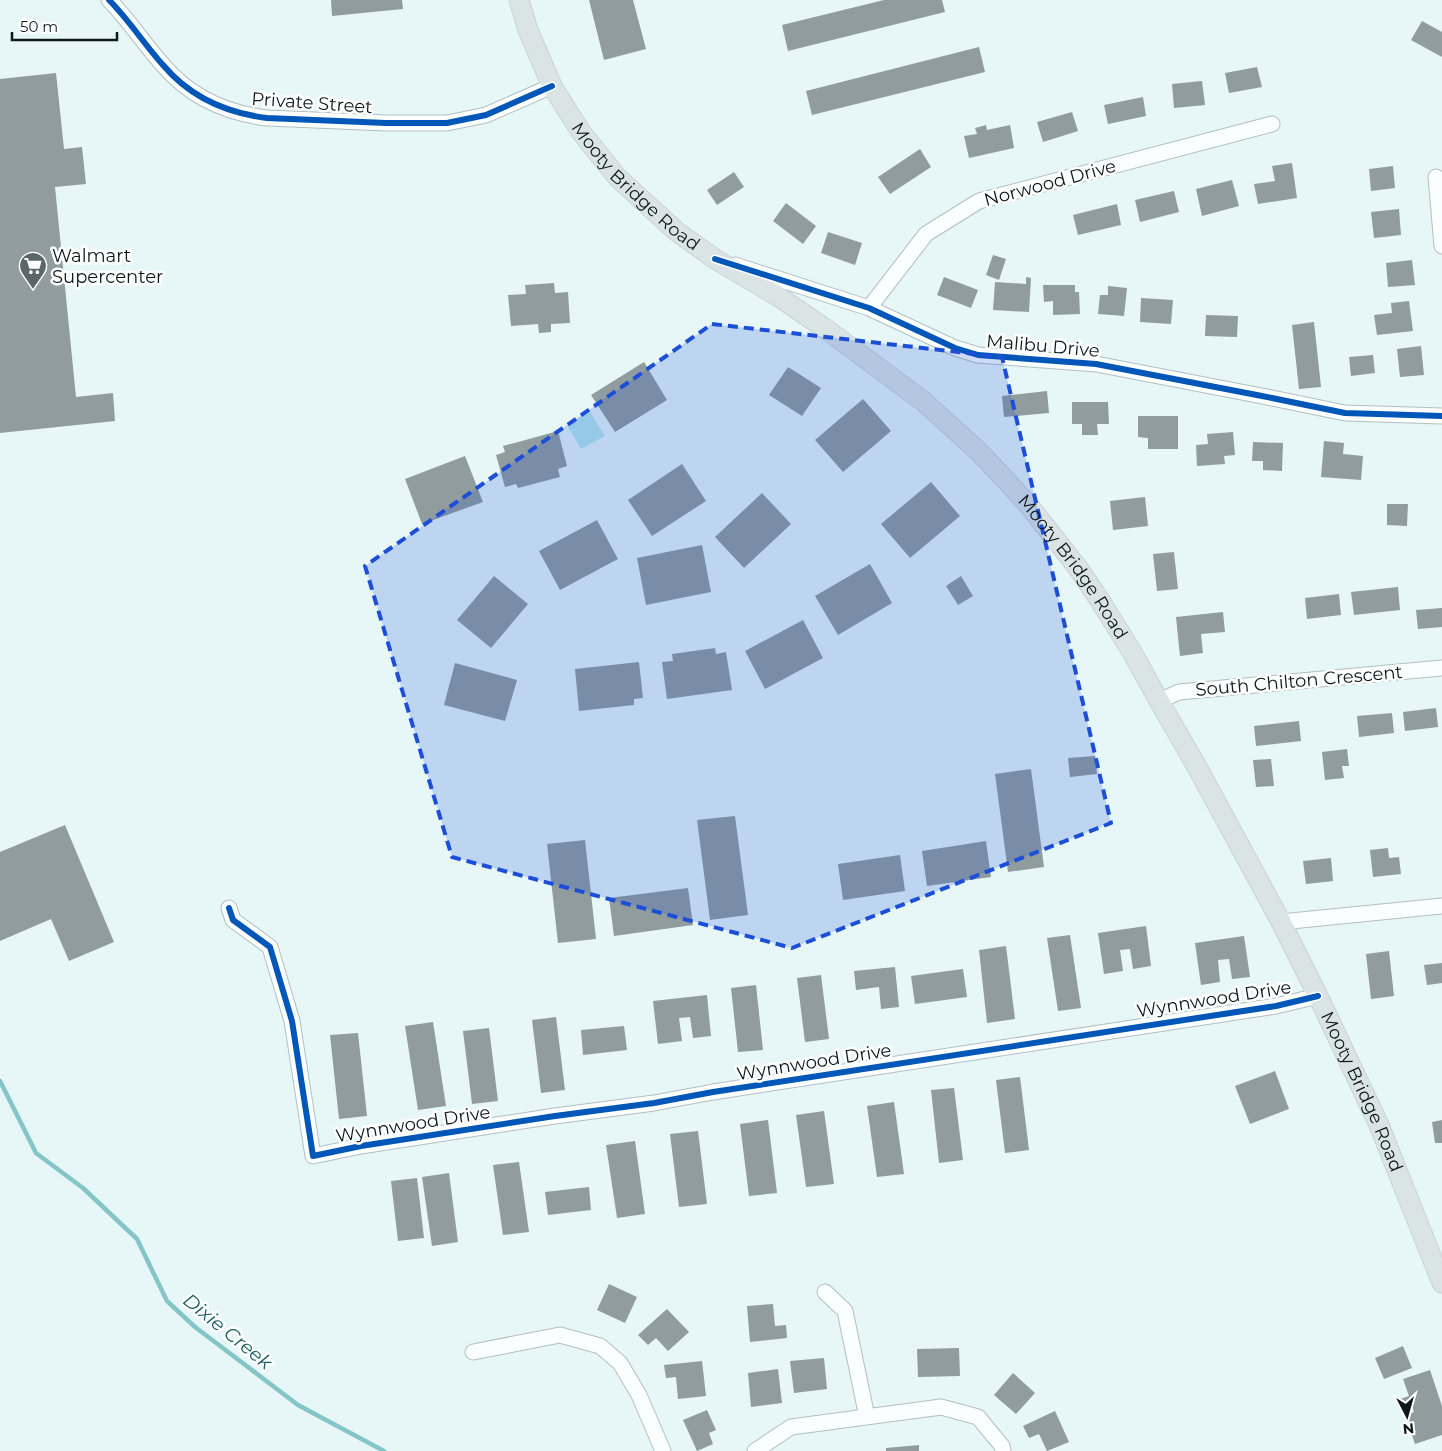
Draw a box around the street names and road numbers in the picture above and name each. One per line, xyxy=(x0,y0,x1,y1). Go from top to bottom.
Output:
street label: Private Street xyxy=(251,88,373,118)
street label: Mooty Bridge Road xyxy=(567,118,704,255)
street label: Norwood Drive xyxy=(982,155,1118,211)
street label: Malibu Drive xyxy=(985,330,1101,362)
street label: Mooty Bridge Road xyxy=(1013,490,1132,644)
street label: South Chilton Crescent xyxy=(1194,661,1404,701)
street label: Wynnwood Drive xyxy=(1135,976,1293,1022)
street label: Mooty Bridge Road xyxy=(1316,1008,1408,1175)
street label: Wynnwood Drive xyxy=(735,1039,893,1085)
street label: Wynnwood Drive xyxy=(334,1101,492,1147)

